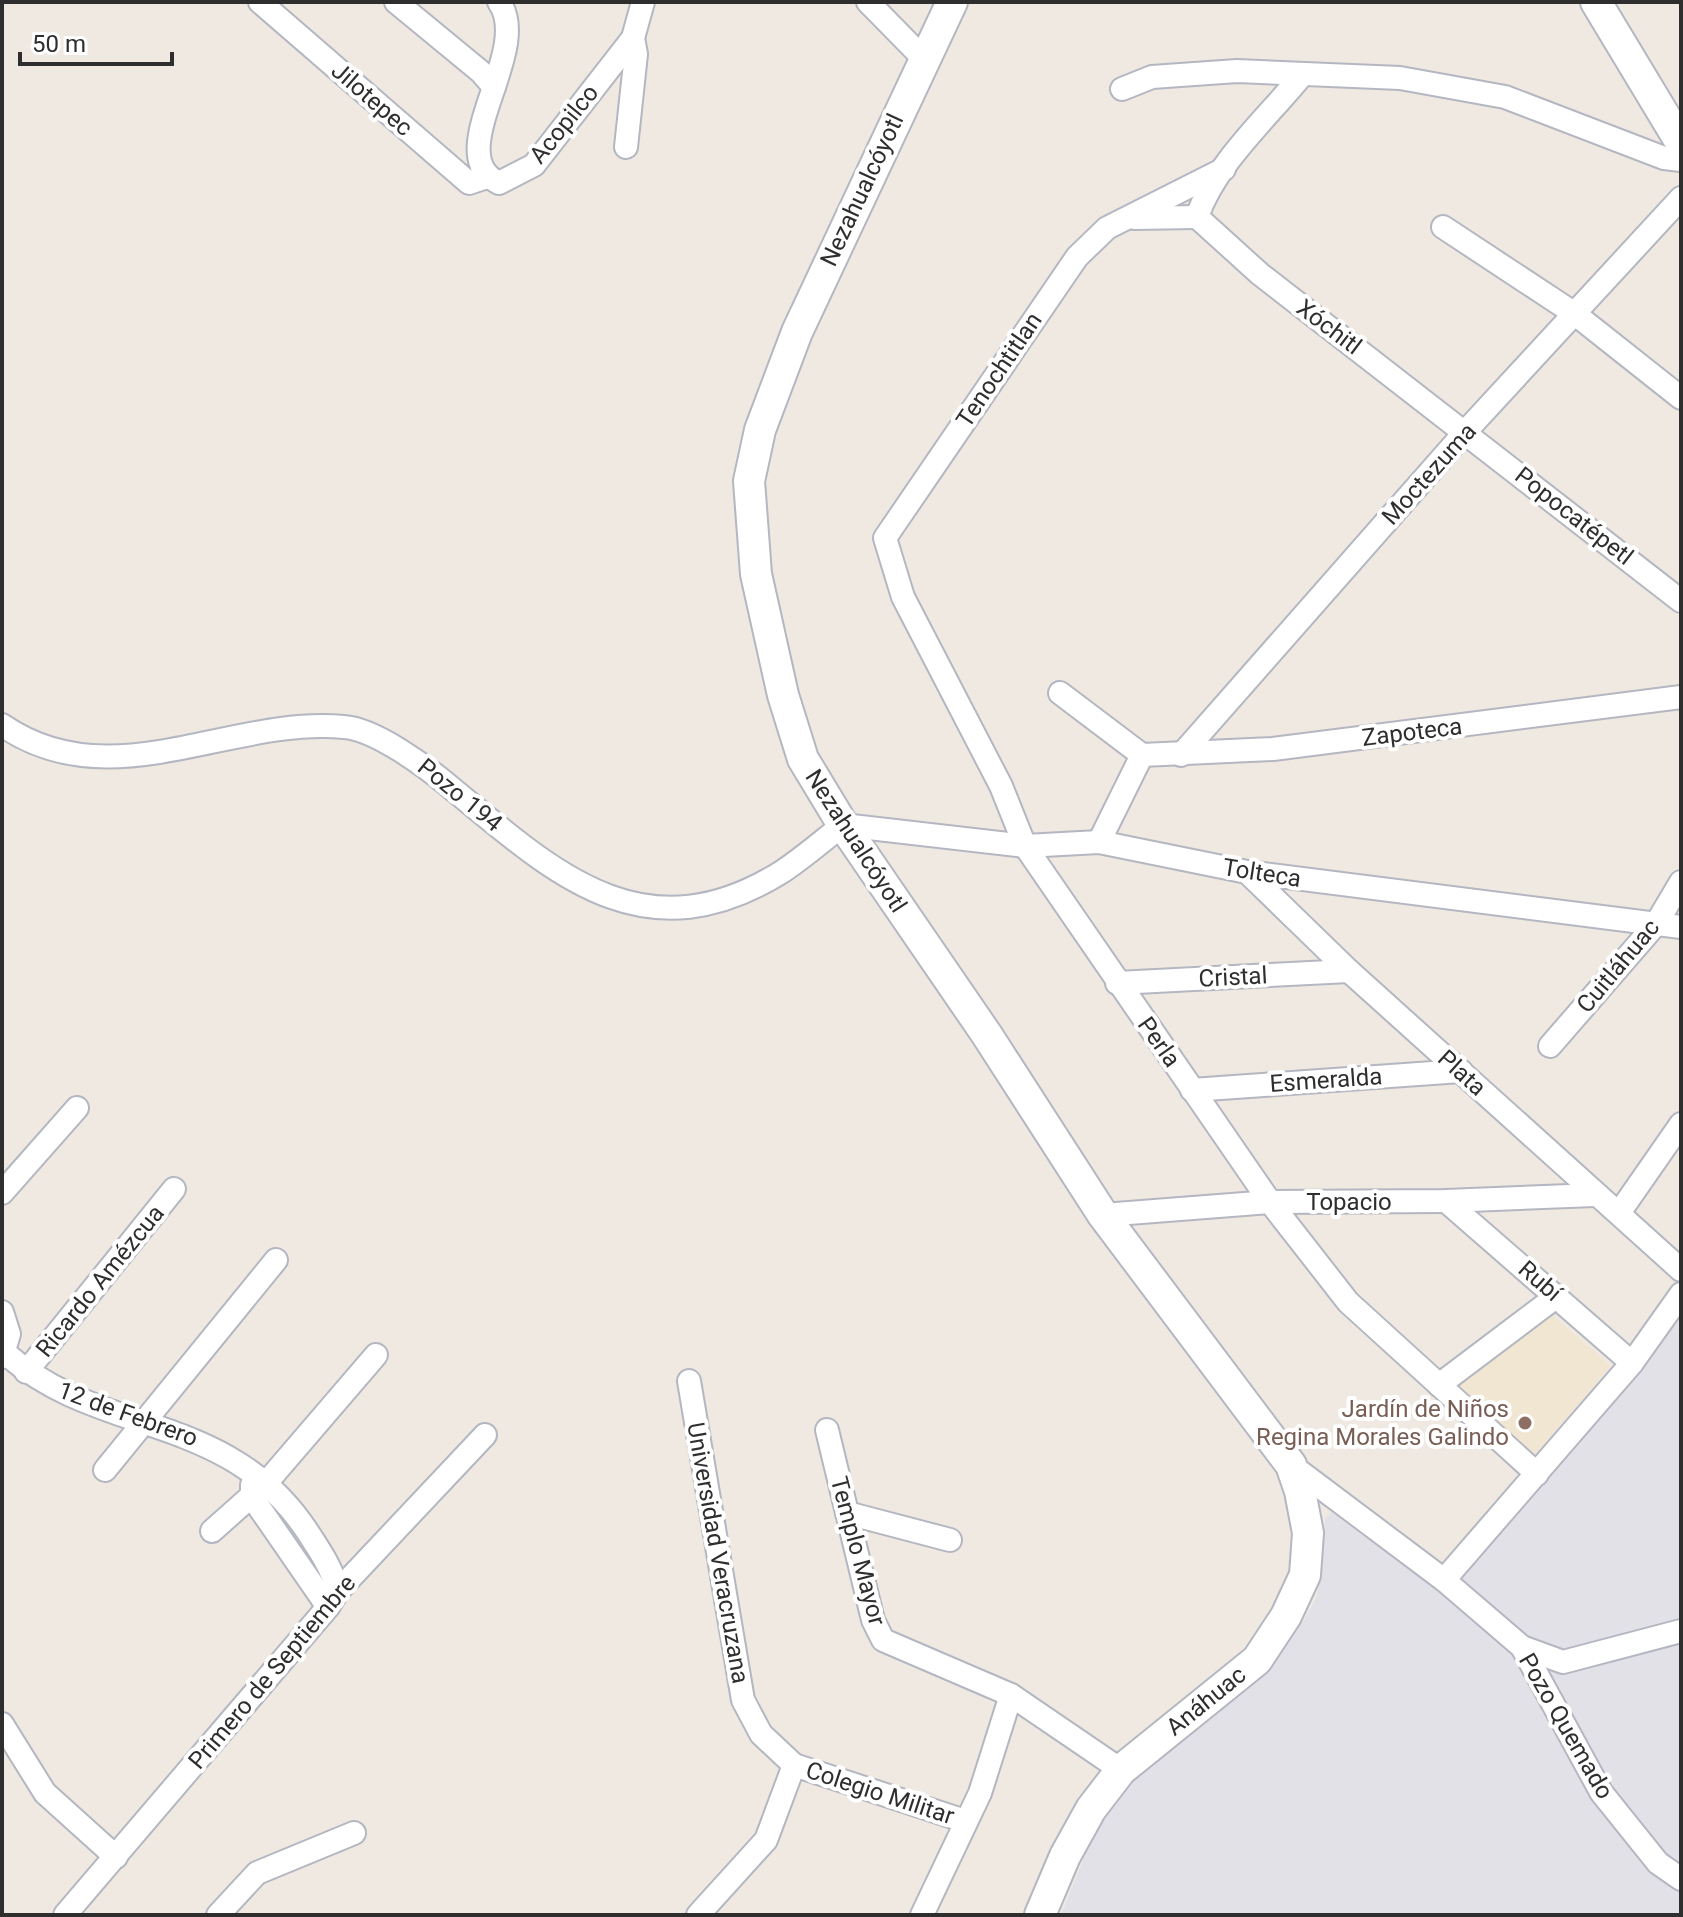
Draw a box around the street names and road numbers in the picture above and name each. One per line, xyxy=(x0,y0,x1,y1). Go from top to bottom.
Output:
street label: Jilotepec xyxy=(326,56,418,142)
street label: Acopilco xyxy=(524,79,604,169)
street label: Nezahualcóyotl xyxy=(814,109,910,271)
street label: Xóchitl xyxy=(1291,294,1367,360)
street label: Tenochtitlan xyxy=(950,307,1048,433)
street label: Moctezuma xyxy=(1376,417,1482,531)
street label: Popocatépetl xyxy=(1509,461,1639,571)
street label: Zapoteca xyxy=(1360,712,1464,752)
street label: Pozo 194 xyxy=(412,753,508,837)
street label: Nezahualcóyotl xyxy=(799,764,913,918)
street label: Tolteca xyxy=(1221,853,1303,893)
street label: Cuitláhuac xyxy=(1571,914,1665,1018)
street label: Cristal xyxy=(1198,961,1268,993)
street label: Perla xyxy=(1132,1012,1186,1072)
street label: Plata xyxy=(1432,1044,1492,1102)
street label: Esmeralda xyxy=(1269,1062,1383,1098)
street label: Topacio xyxy=(1306,1188,1392,1216)
street label: Ricardo Amézcua xyxy=(30,1199,170,1363)
street label: Rubí xyxy=(1513,1255,1568,1308)
street label: 12 de Febrero xyxy=(54,1376,202,1452)
street label: Universidad Veracruzana xyxy=(681,1420,755,1686)
street label: Templo Mayor xyxy=(825,1474,891,1628)
street label: Primero de Septiembre xyxy=(183,1569,361,1775)
street label: Pozo Quemado xyxy=(1513,1648,1619,1804)
street label: Anáhuac xyxy=(1161,1661,1251,1741)
street label: Colegio Militar xyxy=(802,1756,958,1830)

